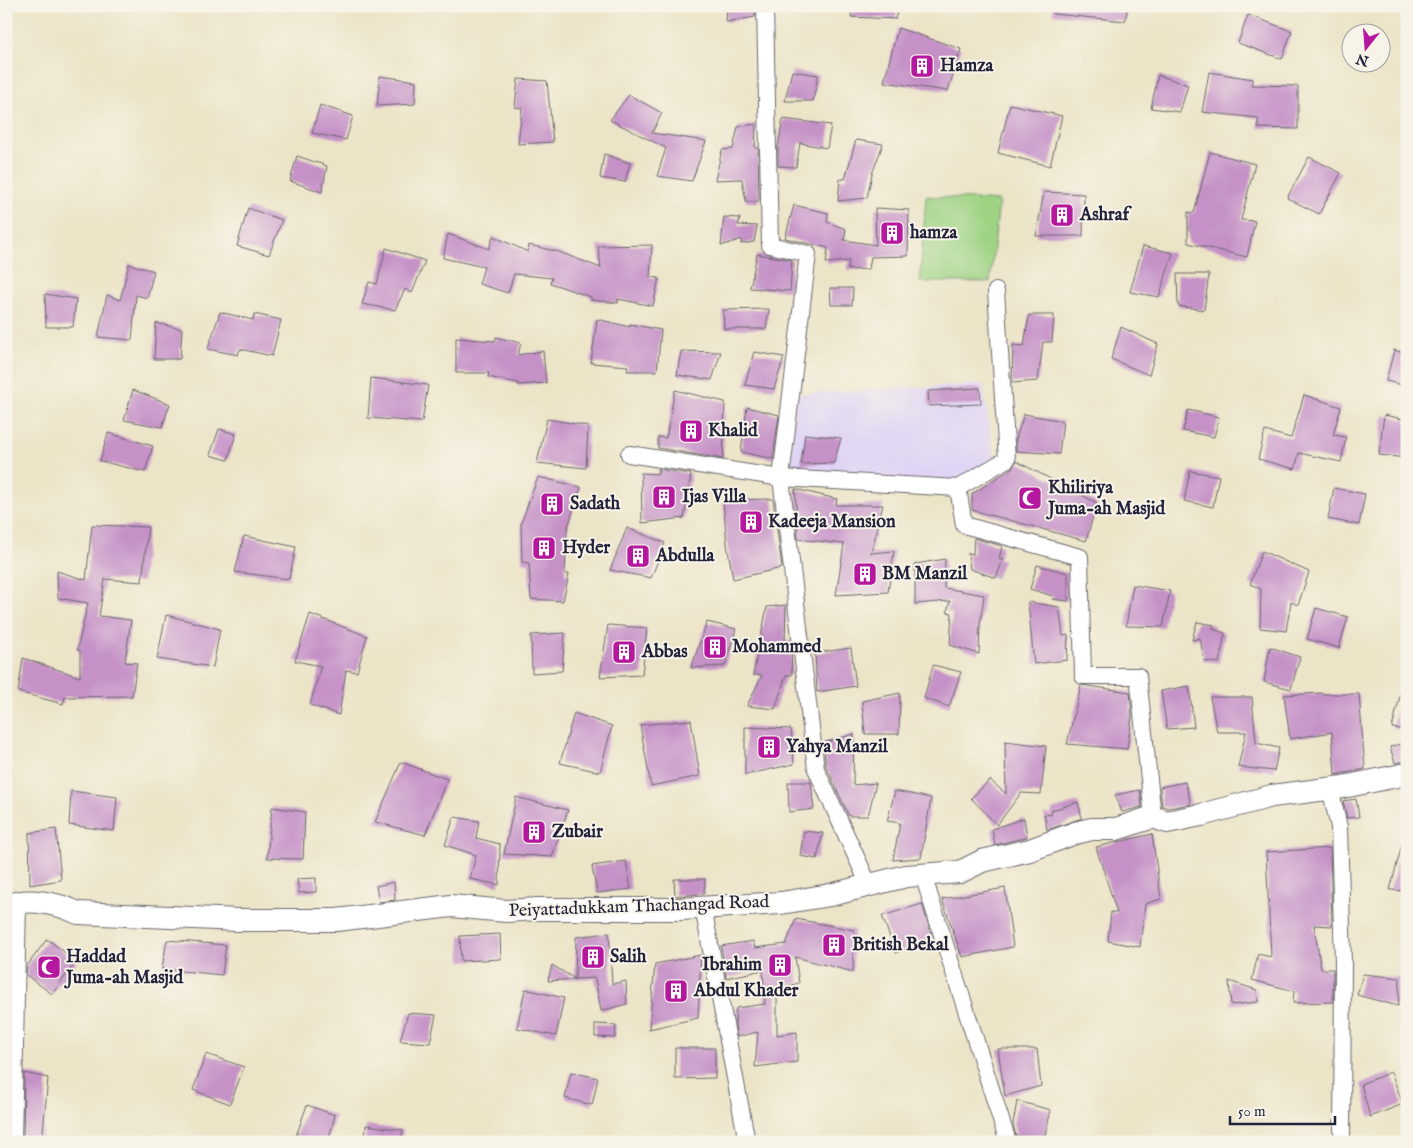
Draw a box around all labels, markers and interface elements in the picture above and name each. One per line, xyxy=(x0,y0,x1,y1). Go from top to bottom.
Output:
north arrow xyxy=(1340,22,1390,72)
text: N xyxy=(1354,49,1372,70)
building icon: Hamza xyxy=(909,53,935,79)
place label: Hamza xyxy=(940,55,994,78)
building icon: Ashraf xyxy=(1049,202,1075,228)
place label: Ashraf xyxy=(1079,204,1132,227)
building icon: hamza xyxy=(879,220,905,246)
place label: hamza xyxy=(909,222,959,245)
building icon: Khalid xyxy=(678,418,704,444)
place label: Khalid xyxy=(708,420,758,443)
place label: Khiliriya Juma-ah Masjid xyxy=(1046,477,1166,521)
building icon: Ijas Villa xyxy=(651,484,677,510)
mosque icon: Khiliriya Juma-ah Masjid xyxy=(1017,485,1043,511)
place label: Ijas Villa xyxy=(682,486,747,509)
building icon: Sadath xyxy=(539,491,565,517)
place label: Sadath xyxy=(570,493,621,516)
building icon: Kadeeja Mansion xyxy=(738,509,764,535)
place label: Kadeeja Mansion xyxy=(768,511,896,534)
building icon: Hyder xyxy=(531,535,557,561)
place label: Hyder xyxy=(562,537,610,560)
building icon: Abdulla xyxy=(625,543,651,569)
place label: Abdulla xyxy=(655,545,716,568)
building icon: BM Manzil xyxy=(852,561,878,587)
place label: BM Manzil xyxy=(882,563,968,586)
building icon: Mohammed xyxy=(702,634,728,660)
place label: Mohammed xyxy=(732,636,822,659)
building icon: Abbas xyxy=(611,639,637,665)
place label: Abbas xyxy=(641,641,688,664)
building icon: Yahya Manzil xyxy=(756,734,782,760)
place label: Yahya Manzil xyxy=(786,736,889,759)
building icon: Zubair xyxy=(521,819,547,845)
place label: Zubair xyxy=(552,821,603,844)
street label: Peiyattadukkam Thachangad Road xyxy=(508,891,770,923)
building icon: British Bekal xyxy=(821,932,847,958)
place label: British Bekal xyxy=(852,934,950,957)
building icon: Salih xyxy=(580,944,606,970)
place label: Haddad Juma-ah Masjid xyxy=(64,946,184,990)
place label: Salih xyxy=(610,946,647,969)
building icon: Ibrahim xyxy=(767,952,793,978)
mosque icon: Haddad Juma-ah Masjid xyxy=(36,954,62,980)
place label: Ibrahim xyxy=(702,954,762,977)
building icon: Abdul Khader xyxy=(663,978,689,1004)
place label: Abdul Khader xyxy=(693,980,799,1003)
scale bar xyxy=(1230,1093,1336,1125)
text: 50 m xyxy=(1238,1102,1266,1121)

